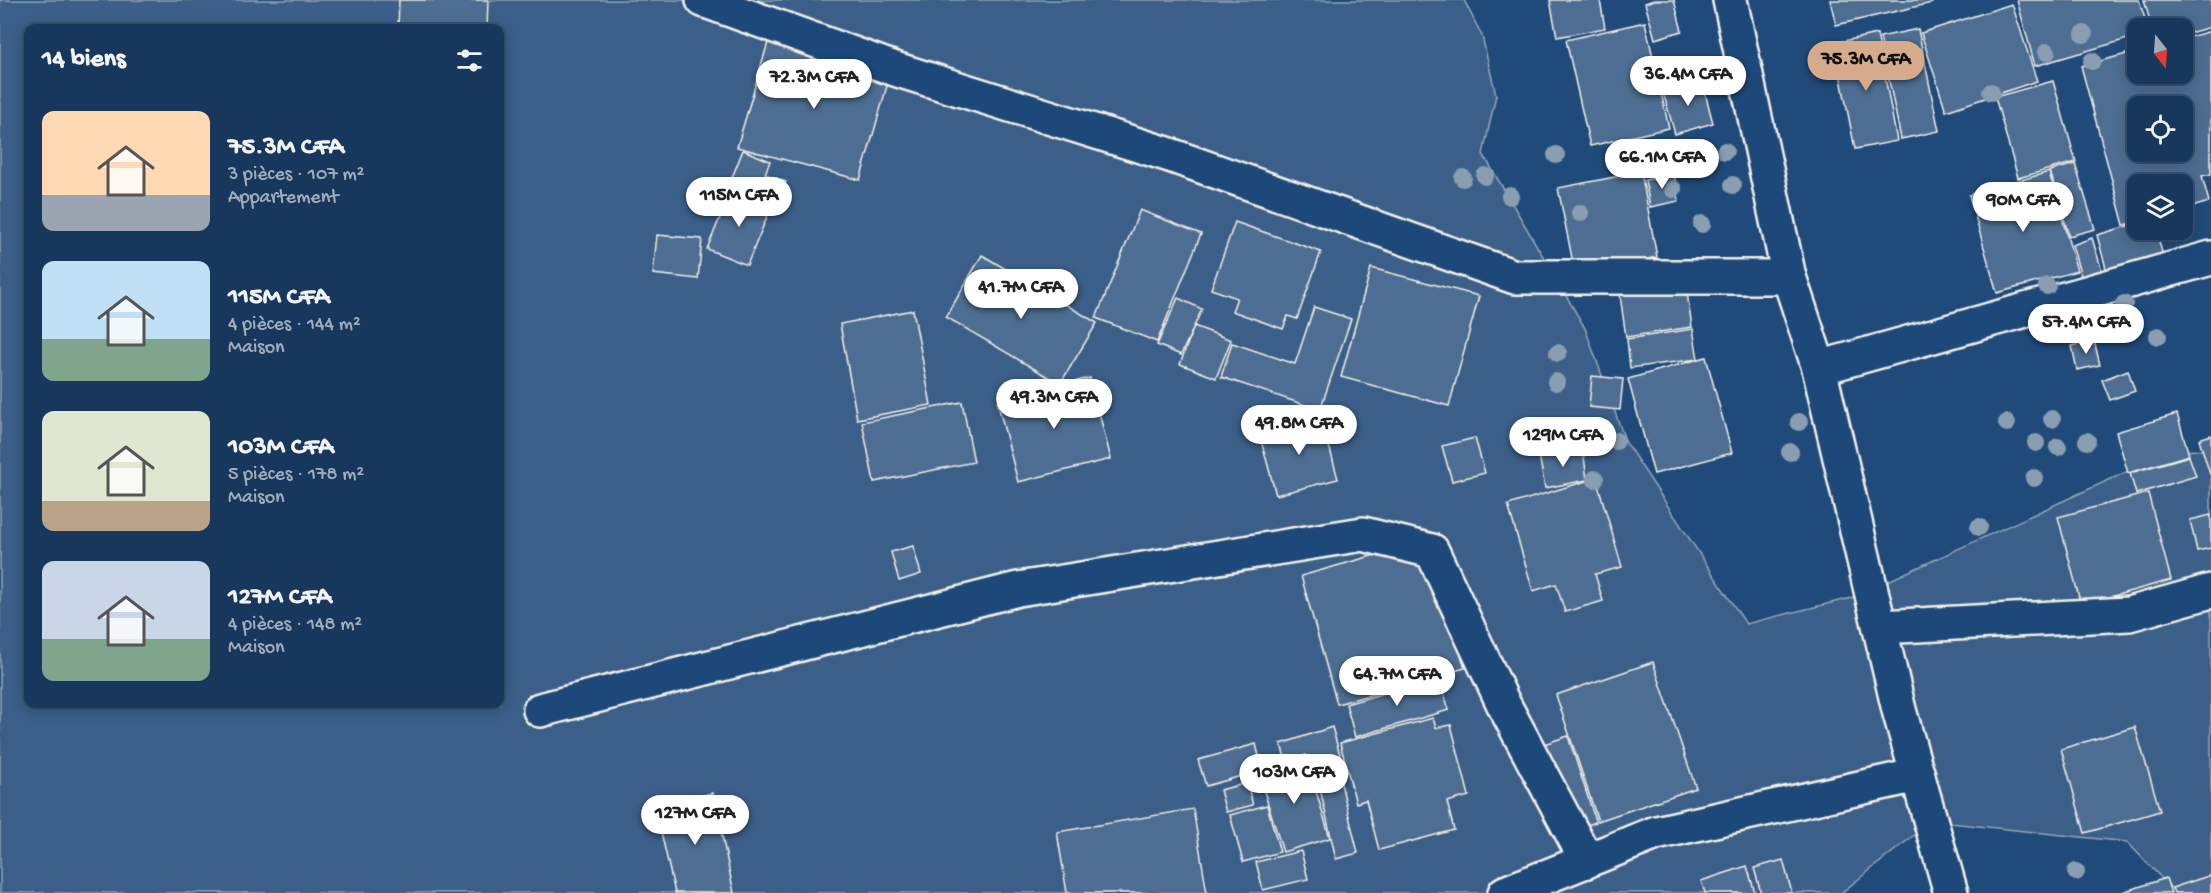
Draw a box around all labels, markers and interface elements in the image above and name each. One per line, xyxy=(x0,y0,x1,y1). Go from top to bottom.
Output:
north arrow xyxy=(2127,18,2193,84)
map controls xyxy=(2127,18,2193,240)
pin: 75.3M CFA xyxy=(1797,41,1935,92)
icon: filters xyxy=(453,44,486,77)
text: 14 biens xyxy=(42,45,126,76)
text: 75.3M CFA xyxy=(1821,49,1911,72)
pin: 36.4M CFA xyxy=(1619,56,1757,107)
pin: 72.3M CFA xyxy=(745,59,883,110)
text: 36.4M CFA xyxy=(1644,64,1732,87)
text: 72.3M CFA xyxy=(770,67,858,90)
button: locate xyxy=(2127,96,2193,162)
text: 75.3M CFA xyxy=(228,133,344,164)
icon: home xyxy=(90,135,162,207)
pin: 66.1M CFA xyxy=(1593,139,1731,190)
text: 66.1M CFA xyxy=(1619,147,1705,170)
text: 3 pièces · 107 m² xyxy=(228,164,365,187)
button: layers xyxy=(2127,174,2193,240)
pin: 115M CFA xyxy=(677,177,801,228)
pin: 90M CFA xyxy=(1968,182,2078,233)
text: 115M CFA xyxy=(700,185,778,208)
text: Appartement xyxy=(228,187,338,210)
text: 90M CFA xyxy=(1987,190,2059,213)
pin: 41.7M CFA xyxy=(952,269,1090,320)
text: 41.7M CFA xyxy=(978,277,1064,300)
text: 115M CFA xyxy=(228,283,330,314)
icon: home xyxy=(90,285,162,357)
pin: 57.4M CFA xyxy=(2017,304,2155,355)
text: 57.4M CFA xyxy=(2042,312,2130,335)
text: 4 pièces · 144 m² xyxy=(228,314,361,337)
text: Maison xyxy=(228,337,285,360)
pin: 49.3M CFA xyxy=(985,379,1123,430)
text: 49.3M CFA xyxy=(1010,387,1098,410)
pin: 49.8M CFA xyxy=(1230,405,1368,456)
text: 49.8M CFA xyxy=(1255,413,1343,436)
pin: 129M CFA xyxy=(1501,417,1625,468)
text: 129M CFA xyxy=(1523,425,1603,448)
text: 103M CFA xyxy=(228,433,334,464)
icon: home xyxy=(90,435,162,507)
text: 5 pièces · 178 m² xyxy=(228,464,364,487)
text: Maison xyxy=(228,487,285,510)
text: 127M CFA xyxy=(228,583,332,614)
icon: home xyxy=(90,585,162,657)
text: 4 pièces · 148 m² xyxy=(228,614,362,637)
text: Maison xyxy=(228,637,285,660)
pin: 64.7M CFA xyxy=(1328,656,1466,707)
text: 64.7M CFA xyxy=(1353,664,1441,687)
pin: 103M CFA xyxy=(1232,754,1356,805)
text: 103M CFA xyxy=(1253,762,1335,785)
pin: 127M CFA xyxy=(633,795,757,846)
text: 127M CFA xyxy=(655,803,735,826)

